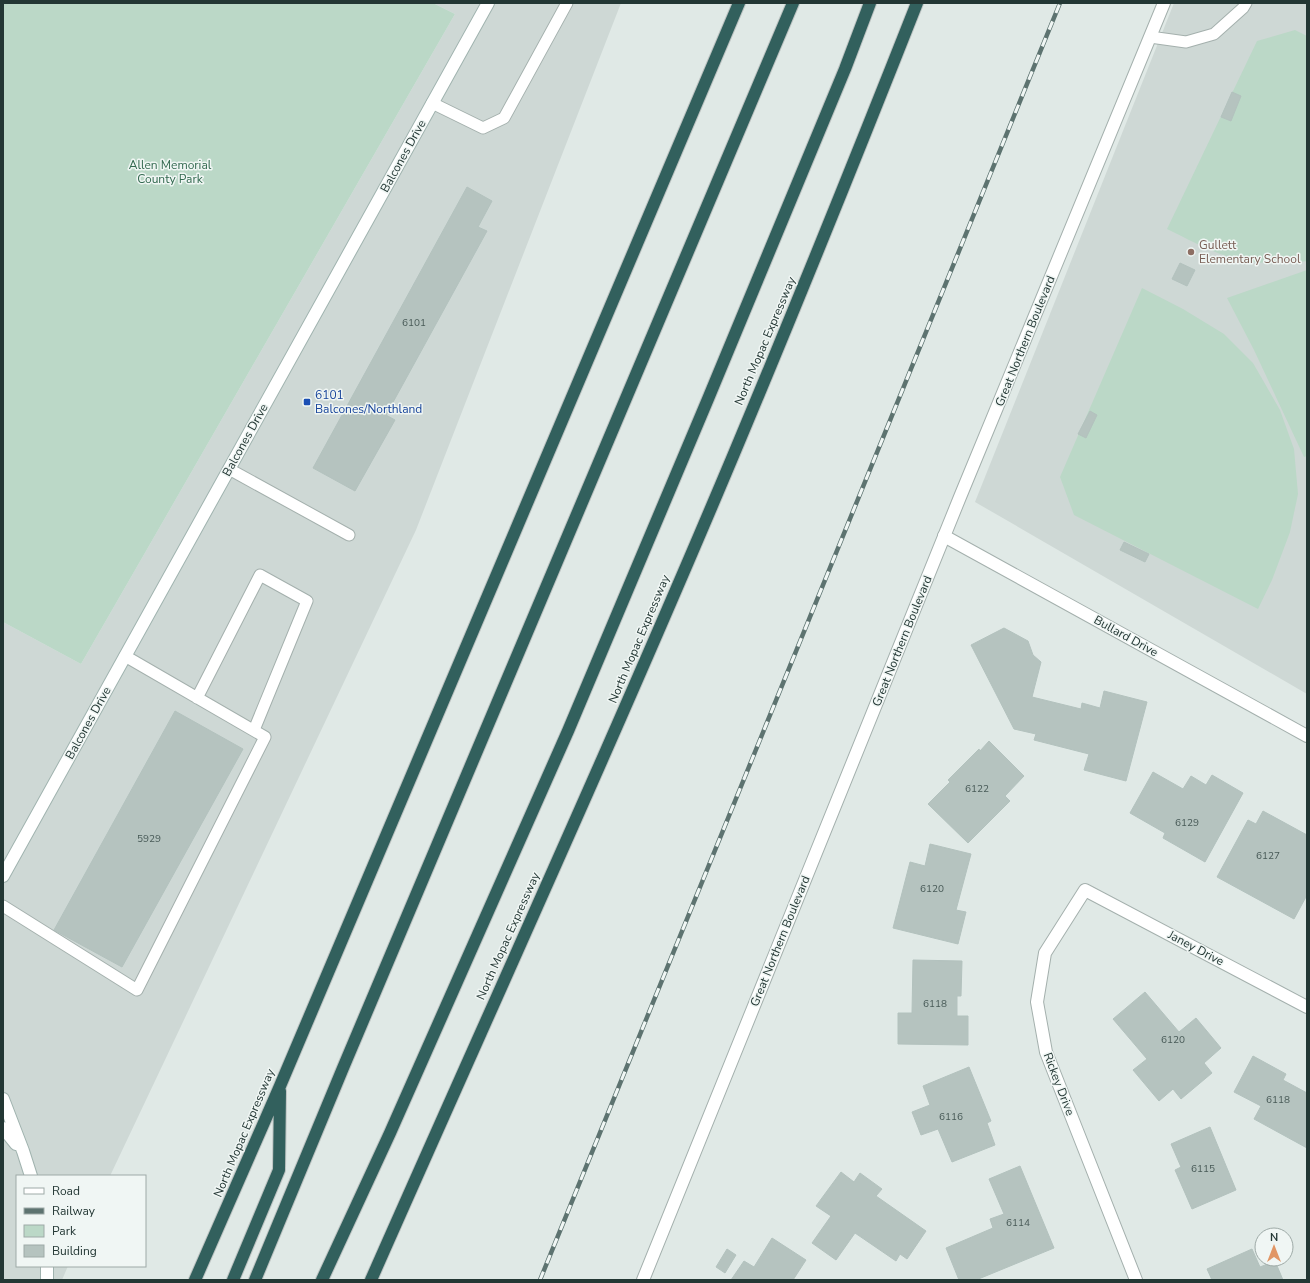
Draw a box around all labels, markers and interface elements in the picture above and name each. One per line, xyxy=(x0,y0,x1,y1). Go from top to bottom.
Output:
street label: Balcones Drive xyxy=(376,117,430,195)
park label: Allen Memorial County Park xyxy=(129,157,212,187)
place label: Gullett Elementary School xyxy=(1199,237,1301,267)
marker: Gullett Elementary School xyxy=(1186,247,1196,257)
street label: Great Northern Boulevard xyxy=(991,273,1059,409)
street label: North Mopac Expressway xyxy=(731,274,800,408)
house number: 6101 xyxy=(402,316,426,330)
place label: 6101 Balcones/Northland xyxy=(315,387,422,417)
marker: 6101 Balcones/Northland xyxy=(302,397,312,407)
street label: Balcones Drive xyxy=(218,401,272,479)
street label: North Mopac Expressway xyxy=(605,572,674,706)
street label: Great Northern Boulevard xyxy=(868,573,936,709)
street label: Bullard Drive xyxy=(1091,612,1161,660)
street label: Balcones Drive xyxy=(61,684,115,762)
house number: 6122 xyxy=(965,782,989,796)
house number: 6129 xyxy=(1175,816,1199,830)
house number: 5929 xyxy=(137,832,161,846)
house number: 6127 xyxy=(1256,849,1280,863)
street label: North Mopac Expressway xyxy=(473,869,544,1002)
street label: Great Northern Boulevard xyxy=(746,873,814,1009)
house number: 6120 xyxy=(920,882,944,896)
street label: Janey Drive xyxy=(1164,926,1227,969)
house number: 6118 xyxy=(923,997,947,1011)
house number: 6120 xyxy=(1161,1033,1185,1047)
street label: Rickey Drive xyxy=(1040,1050,1078,1118)
street label: North Mopac Expressway xyxy=(210,1066,279,1200)
house number: 6118 xyxy=(1266,1093,1290,1107)
house number: 6116 xyxy=(939,1110,963,1124)
house number: 6115 xyxy=(1191,1162,1215,1176)
legend xyxy=(16,1175,146,1267)
text: Road xyxy=(52,1183,80,1199)
text: Railway xyxy=(52,1203,96,1219)
house number: 6114 xyxy=(1006,1216,1030,1230)
text: Park xyxy=(52,1223,77,1239)
north arrow xyxy=(1254,1227,1294,1267)
text: N xyxy=(1270,1230,1278,1245)
text: Building xyxy=(52,1243,97,1259)

